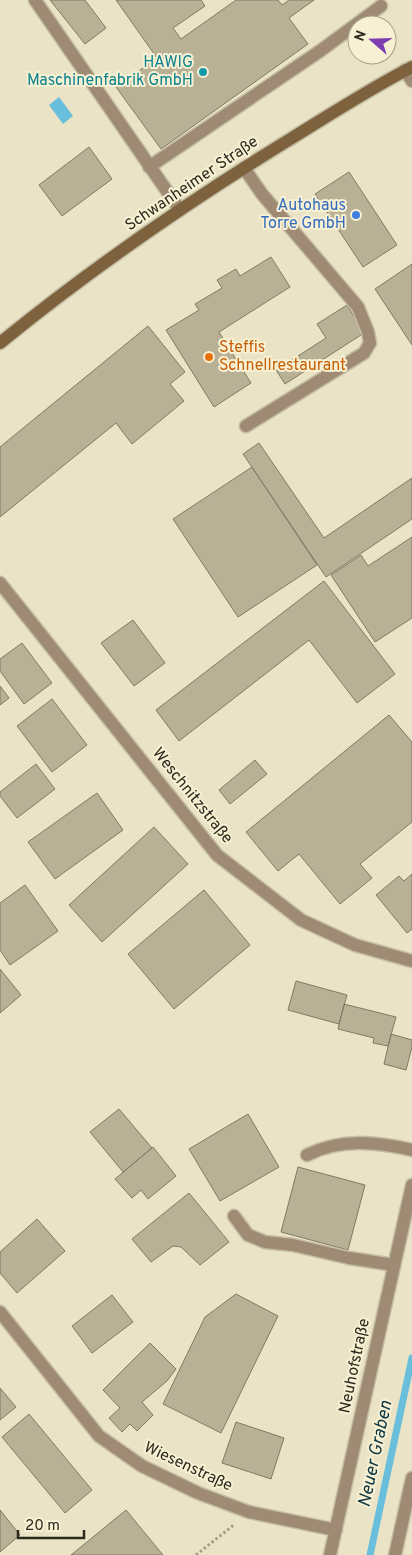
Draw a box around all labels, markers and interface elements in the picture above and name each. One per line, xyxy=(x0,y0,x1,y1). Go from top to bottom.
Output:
north arrow xyxy=(347,15,397,65)
text: N xyxy=(351,28,371,44)
place label: HAWIG Maschinenfabrik GmbH xyxy=(27,53,193,91)
marker: HAWIG Maschinenfabrik GmbH xyxy=(197,66,209,78)
street label: Schwanheimer Straße xyxy=(122,132,262,236)
place label: Autohaus Torre GmbH xyxy=(260,196,346,234)
marker: Autohaus Torre GmbH xyxy=(350,209,362,221)
place label: Steffis Schnellrestaurant xyxy=(219,338,346,376)
marker: Steffis Schnellrestaurant xyxy=(203,351,215,363)
street label: Weschnitzstraße xyxy=(147,744,237,848)
street label: Neuhofstraße xyxy=(335,1317,375,1415)
water label: Neuer Graben xyxy=(353,1398,399,1509)
street label: Wiesenstraße xyxy=(140,1438,236,1496)
scale bar xyxy=(18,1508,84,1540)
text: 20 m xyxy=(25,1517,60,1536)

